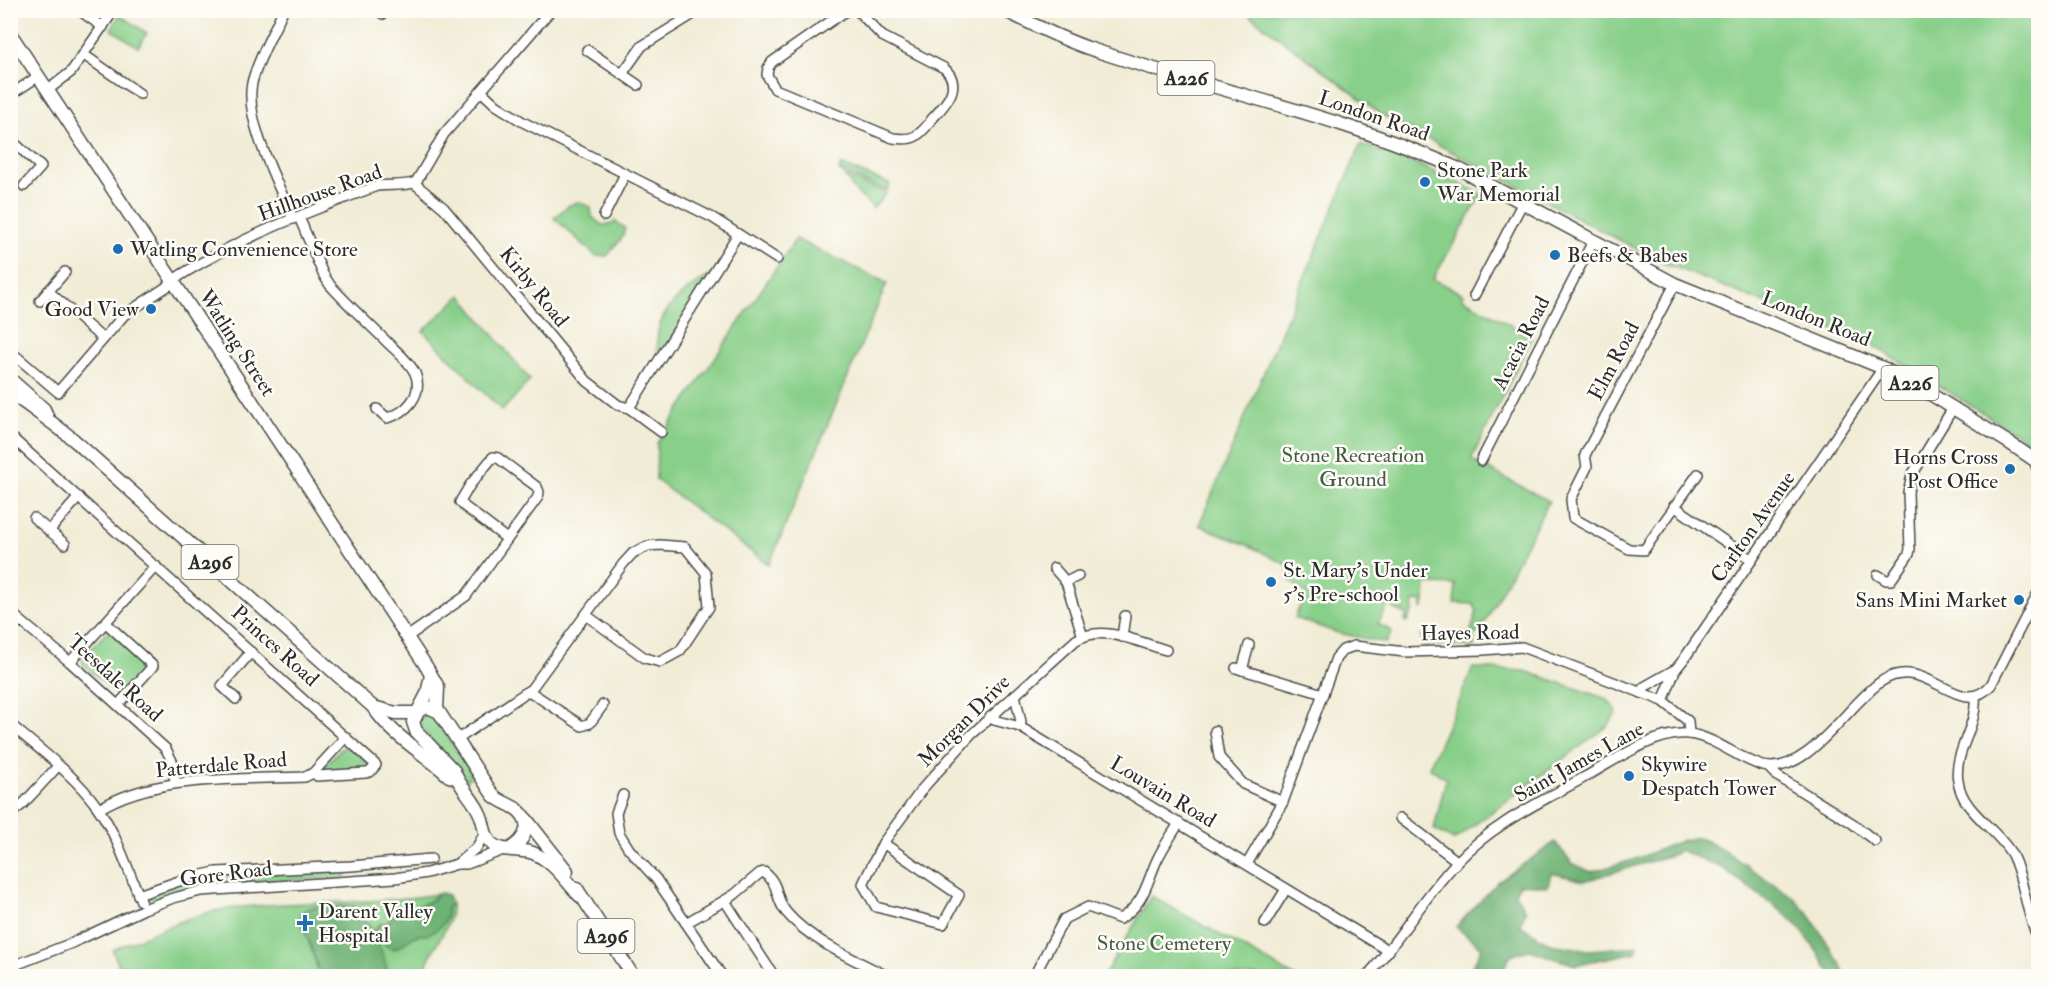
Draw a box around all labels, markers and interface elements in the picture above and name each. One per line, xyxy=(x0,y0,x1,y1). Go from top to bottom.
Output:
road number: A226 xyxy=(1158,61,1214,95)
street label: London Road xyxy=(1315,84,1434,148)
place label: Stone Park War Memorial xyxy=(1436,157,1561,208)
street label: Hillhouse Road xyxy=(254,158,386,228)
marker: Stone Park War Memorial xyxy=(1418,175,1432,189)
place label: Watling Convenience Store xyxy=(129,236,358,263)
street label: Kirby Road xyxy=(493,241,575,333)
marker: Watling Convenience Store xyxy=(111,242,125,256)
place label: Beefs & Babes xyxy=(1567,242,1687,269)
marker: Beefs & Babes xyxy=(1548,248,1562,262)
street label: Watling Street xyxy=(192,284,282,402)
street label: London Road xyxy=(1757,285,1875,353)
street label: Acacia Road xyxy=(1485,291,1556,395)
place label: Good View xyxy=(44,296,140,323)
marker: Good View xyxy=(144,302,158,316)
street label: Elm Road xyxy=(1582,317,1646,405)
road number: A226 xyxy=(1882,366,1938,400)
park label: Stone Recreation Ground xyxy=(1281,442,1425,493)
place label: Horns Cross Post Office xyxy=(1893,444,1998,495)
marker: Horns Cross Post Office xyxy=(2003,462,2017,476)
street label: Carlton Avenue xyxy=(1705,466,1801,588)
road number: A296 xyxy=(182,545,238,579)
place label: St. Mary's Under 5's Pre-school xyxy=(1283,557,1428,608)
marker: St. Mary's Under 5's Pre-school xyxy=(1264,575,1278,589)
place label: Sans Mini Market xyxy=(1856,587,2007,614)
marker: Sans Mini Market xyxy=(2012,593,2026,607)
street label: Princes Road xyxy=(225,599,325,693)
street label: Hayes Road xyxy=(1420,619,1520,647)
street label: Teesdale Road xyxy=(62,628,169,728)
street label: Morgan Drive xyxy=(912,669,1016,773)
street label: Saint James Lane xyxy=(1509,715,1649,809)
street label: Patterdale Road xyxy=(154,746,289,784)
street label: Louvain Road xyxy=(1105,750,1221,834)
place label: Skywire Despatch Tower xyxy=(1641,751,1776,802)
marker: Skywire Despatch Tower xyxy=(1622,769,1636,783)
street label: Gore Road xyxy=(178,855,274,893)
place label: Darent Valley Hospital xyxy=(318,898,433,949)
marker: Darent Valley Hospital xyxy=(296,914,314,932)
road number: A296 xyxy=(578,919,634,953)
park label: Stone Cemetery xyxy=(1097,930,1232,957)

